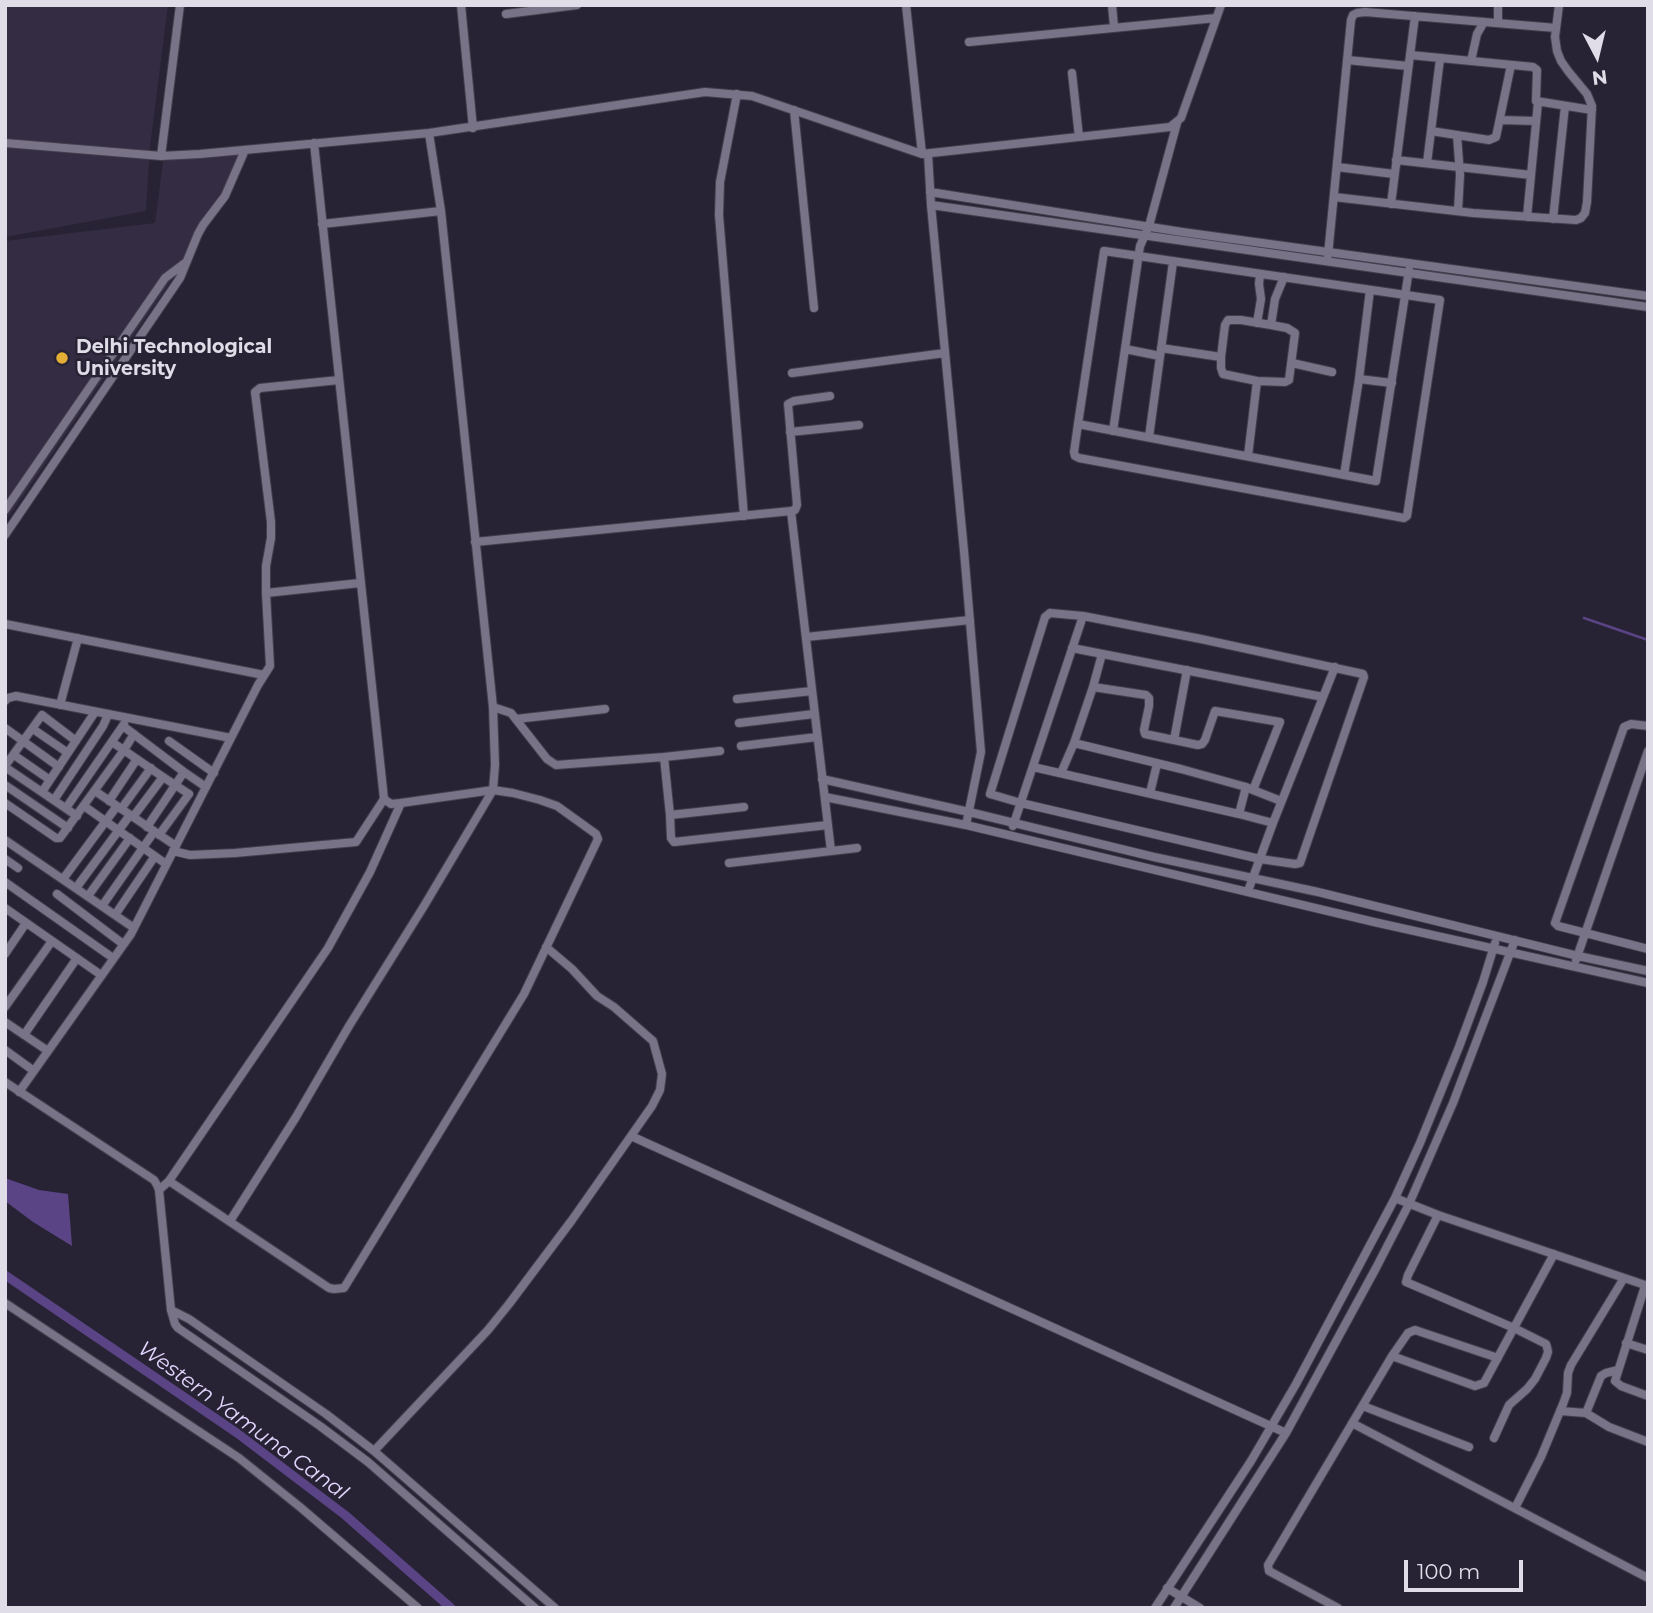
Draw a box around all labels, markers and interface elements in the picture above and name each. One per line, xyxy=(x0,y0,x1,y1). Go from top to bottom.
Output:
north arrow xyxy=(1562,21,1632,91)
text: N xyxy=(1591,65,1609,90)
place label: Delhi Technological University xyxy=(76,336,272,380)
marker: Delhi Technological University xyxy=(54,350,70,366)
water label: Western Yamuna Canal xyxy=(133,1336,353,1506)
scale bar xyxy=(1408,1546,1527,1590)
text: 100 m xyxy=(1417,1559,1480,1584)

